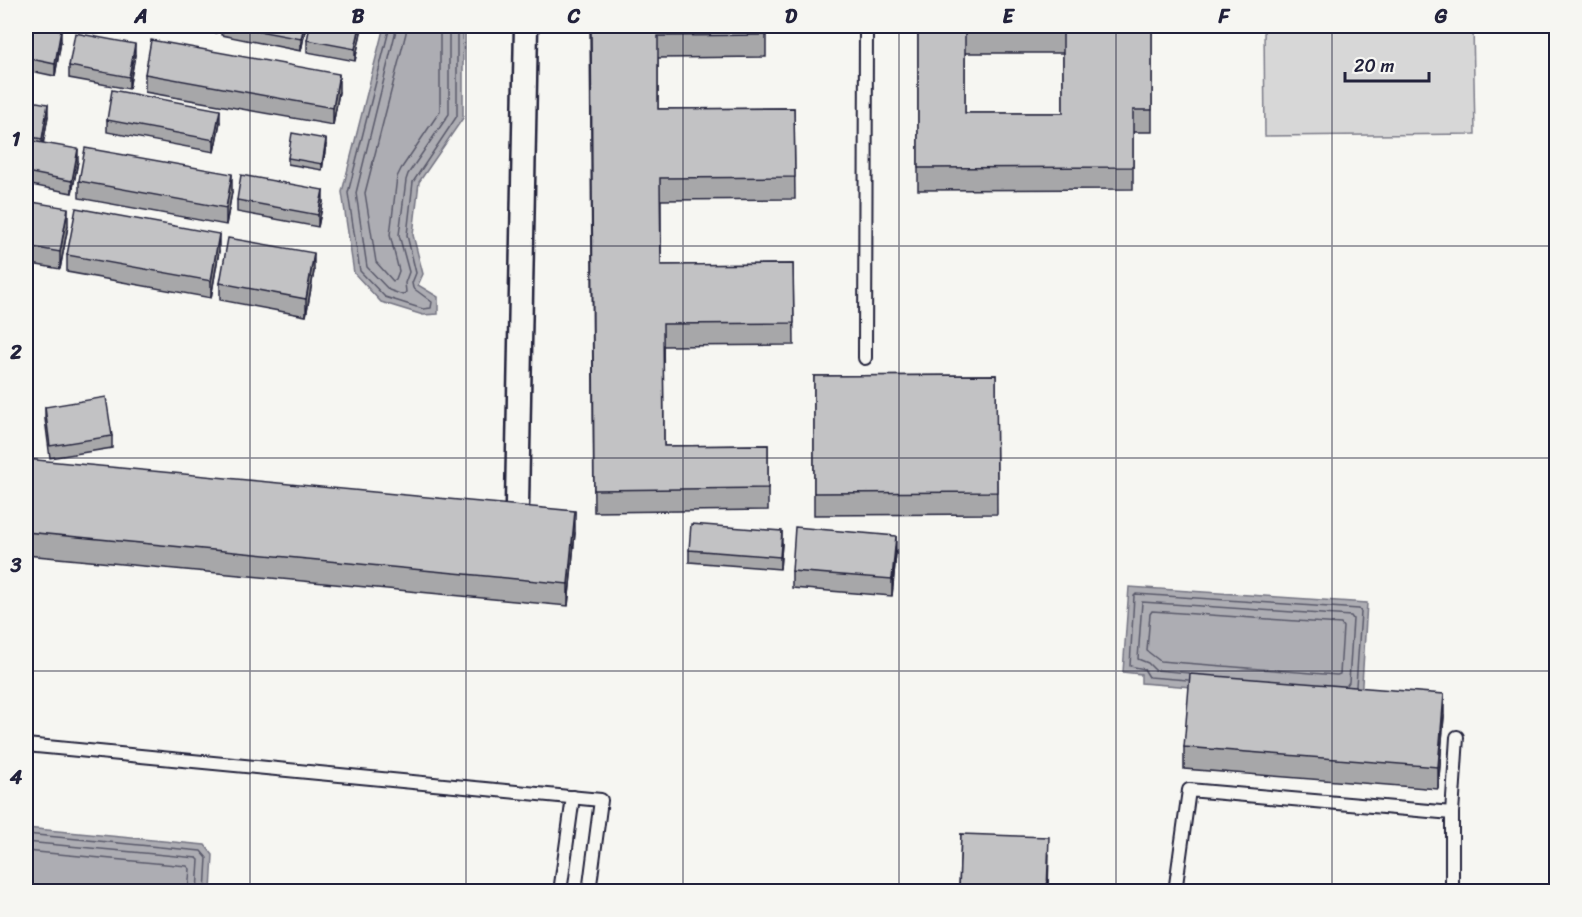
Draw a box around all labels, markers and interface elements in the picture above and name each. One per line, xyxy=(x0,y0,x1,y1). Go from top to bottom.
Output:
text: A xyxy=(133,0,148,34)
text: B xyxy=(352,0,365,34)
text: C xyxy=(567,0,581,34)
text: D xyxy=(785,0,798,34)
text: E xyxy=(1002,0,1015,34)
text: F xyxy=(1218,0,1231,34)
text: G xyxy=(1434,0,1448,34)
scale bar xyxy=(1345,45,1429,83)
text: 20 m xyxy=(1354,50,1394,82)
text: 1 xyxy=(12,122,21,157)
text: 2 xyxy=(9,335,22,370)
text: 3 xyxy=(10,548,22,583)
text: 4 xyxy=(9,760,23,795)

